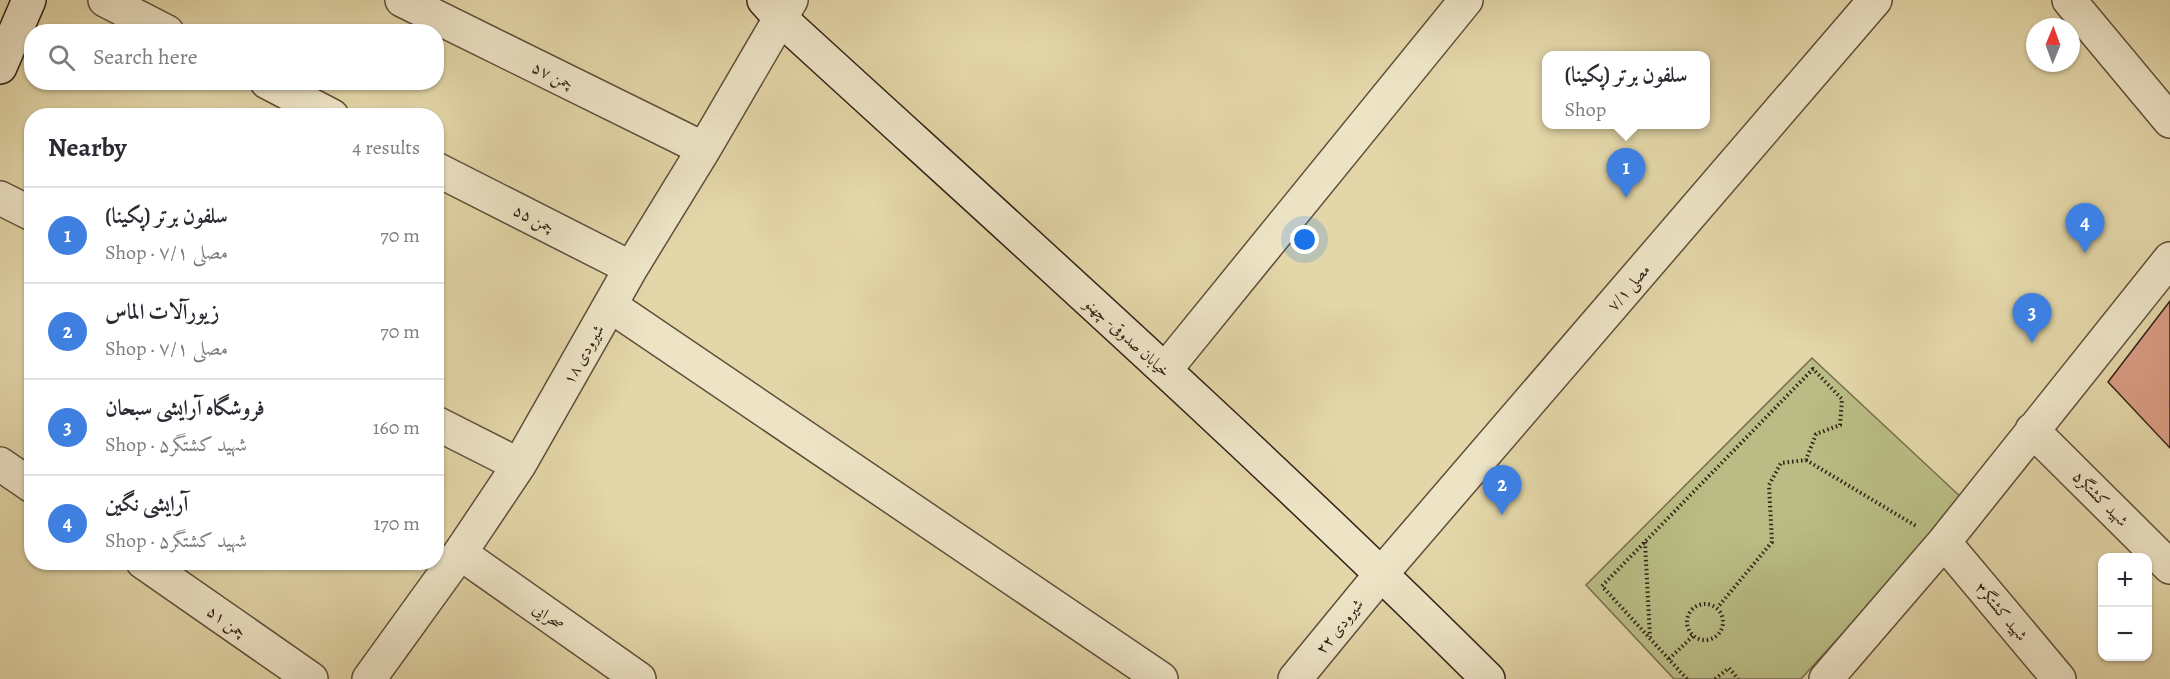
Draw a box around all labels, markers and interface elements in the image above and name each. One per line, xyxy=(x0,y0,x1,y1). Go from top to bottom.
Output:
north arrow xyxy=(2026,18,2080,72)
search box xyxy=(24,24,444,90)
icon: search xyxy=(45,41,78,74)
text: Search here xyxy=(93,42,198,72)
popup xyxy=(1542,51,1710,129)
street label: چمن ۵۷ xyxy=(528,56,577,95)
text: سلفون برتر (پکینا) xyxy=(1565,60,1687,90)
text: Shop xyxy=(1565,96,1606,123)
text: Nearby xyxy=(48,130,127,165)
text: 4 results xyxy=(352,134,420,161)
pin: 1 xyxy=(1606,148,1646,198)
street label: چمن ۵۵ xyxy=(509,199,558,239)
text: سلفون برتر (پکینا) xyxy=(105,201,228,231)
pin: 4 xyxy=(2066,204,2104,253)
text: 1 xyxy=(64,222,71,249)
text: 70 m xyxy=(380,222,420,249)
your location xyxy=(1290,225,1319,254)
text: Shop · مصلی ۷/۱ xyxy=(105,239,228,266)
street label: مصلی ۷/۱ xyxy=(1602,259,1655,316)
street label: خیابان صدوقی- چهنو xyxy=(1078,292,1175,382)
pin: 3 xyxy=(2012,294,2052,343)
text: زیورآلات الماس xyxy=(105,297,220,327)
text: 2 xyxy=(63,318,72,345)
text: 70 m xyxy=(380,318,420,345)
street label: شیرودی ۱۸ xyxy=(558,321,610,388)
text: Shop · مصلی ۷/۱ xyxy=(105,335,228,362)
text: فروشگاه آرایشی سبحان xyxy=(105,393,265,423)
text: 3 xyxy=(63,414,72,441)
text: 160 m xyxy=(373,414,420,441)
text: Shop · شهید کشتگر۵ xyxy=(105,431,247,458)
pin: 2 xyxy=(1482,466,1522,515)
street label: شهید کشتگر۵ xyxy=(2067,466,2133,532)
text: آرایشی نگین xyxy=(105,489,188,519)
text: 4 xyxy=(63,510,72,537)
text: 170 m xyxy=(374,510,420,537)
text: Shop · شهید کشتگر۵ xyxy=(105,527,247,554)
map controls xyxy=(2098,553,2152,661)
button: + xyxy=(2098,553,2152,607)
street label: شهید کشتگر۳ xyxy=(1970,577,2032,646)
street label: شیرودی ۲۲ xyxy=(1311,594,1369,659)
street label: صحرایی xyxy=(528,598,569,636)
street label: چمن ۵۱ xyxy=(202,600,251,643)
button: − xyxy=(2098,607,2152,661)

